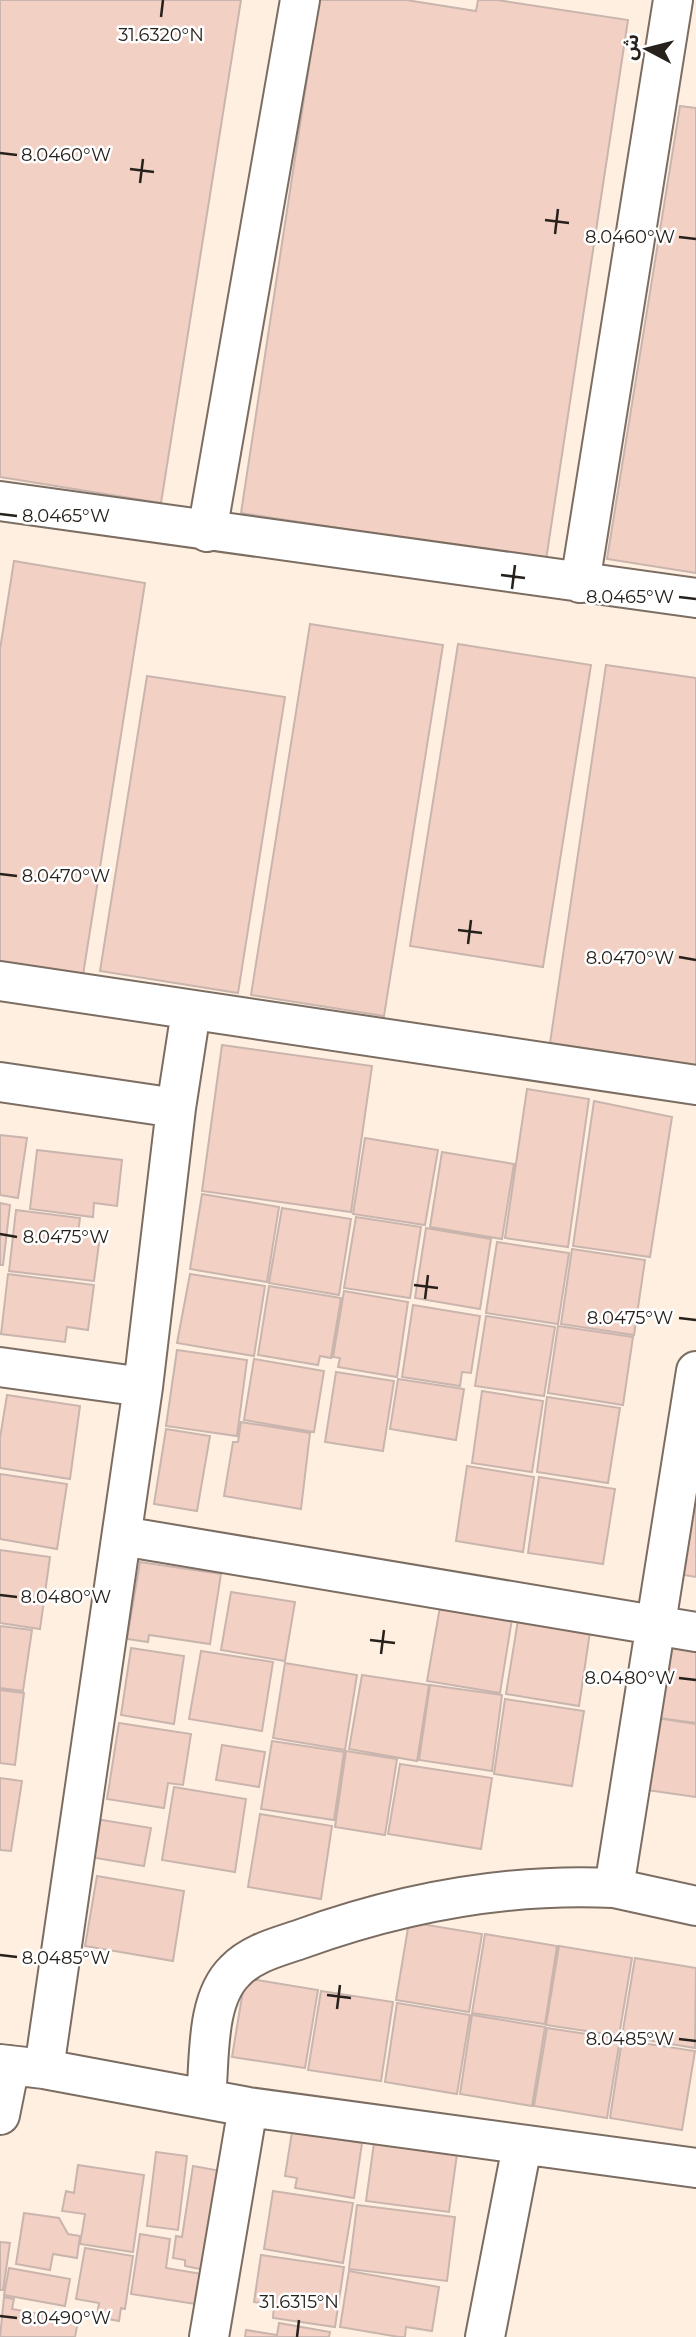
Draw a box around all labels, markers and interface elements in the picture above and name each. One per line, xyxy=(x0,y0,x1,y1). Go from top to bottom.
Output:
north arrow xyxy=(612,14,682,84)
text: 31.6320°N xyxy=(118,24,204,46)
text: ش xyxy=(618,33,644,61)
text: 8.0460°W xyxy=(21,144,111,166)
text: 8.0460°W xyxy=(585,226,675,248)
text: 8.0465°W xyxy=(22,505,110,527)
text: 8.0465°W xyxy=(586,586,674,608)
text: 8.0470°W xyxy=(22,865,110,887)
text: 8.0470°W xyxy=(586,947,674,969)
text: 8.0475°W xyxy=(23,1226,109,1248)
text: 8.0475°W xyxy=(587,1307,673,1329)
text: 8.0480°W xyxy=(21,1586,111,1608)
text: 8.0480°W xyxy=(585,1667,675,1689)
text: 8.0485°W xyxy=(22,1947,110,1969)
text: 8.0485°W xyxy=(586,2028,674,2050)
text: 31.6315°N xyxy=(259,2291,339,2313)
text: 8.0490°W xyxy=(21,2307,111,2329)

